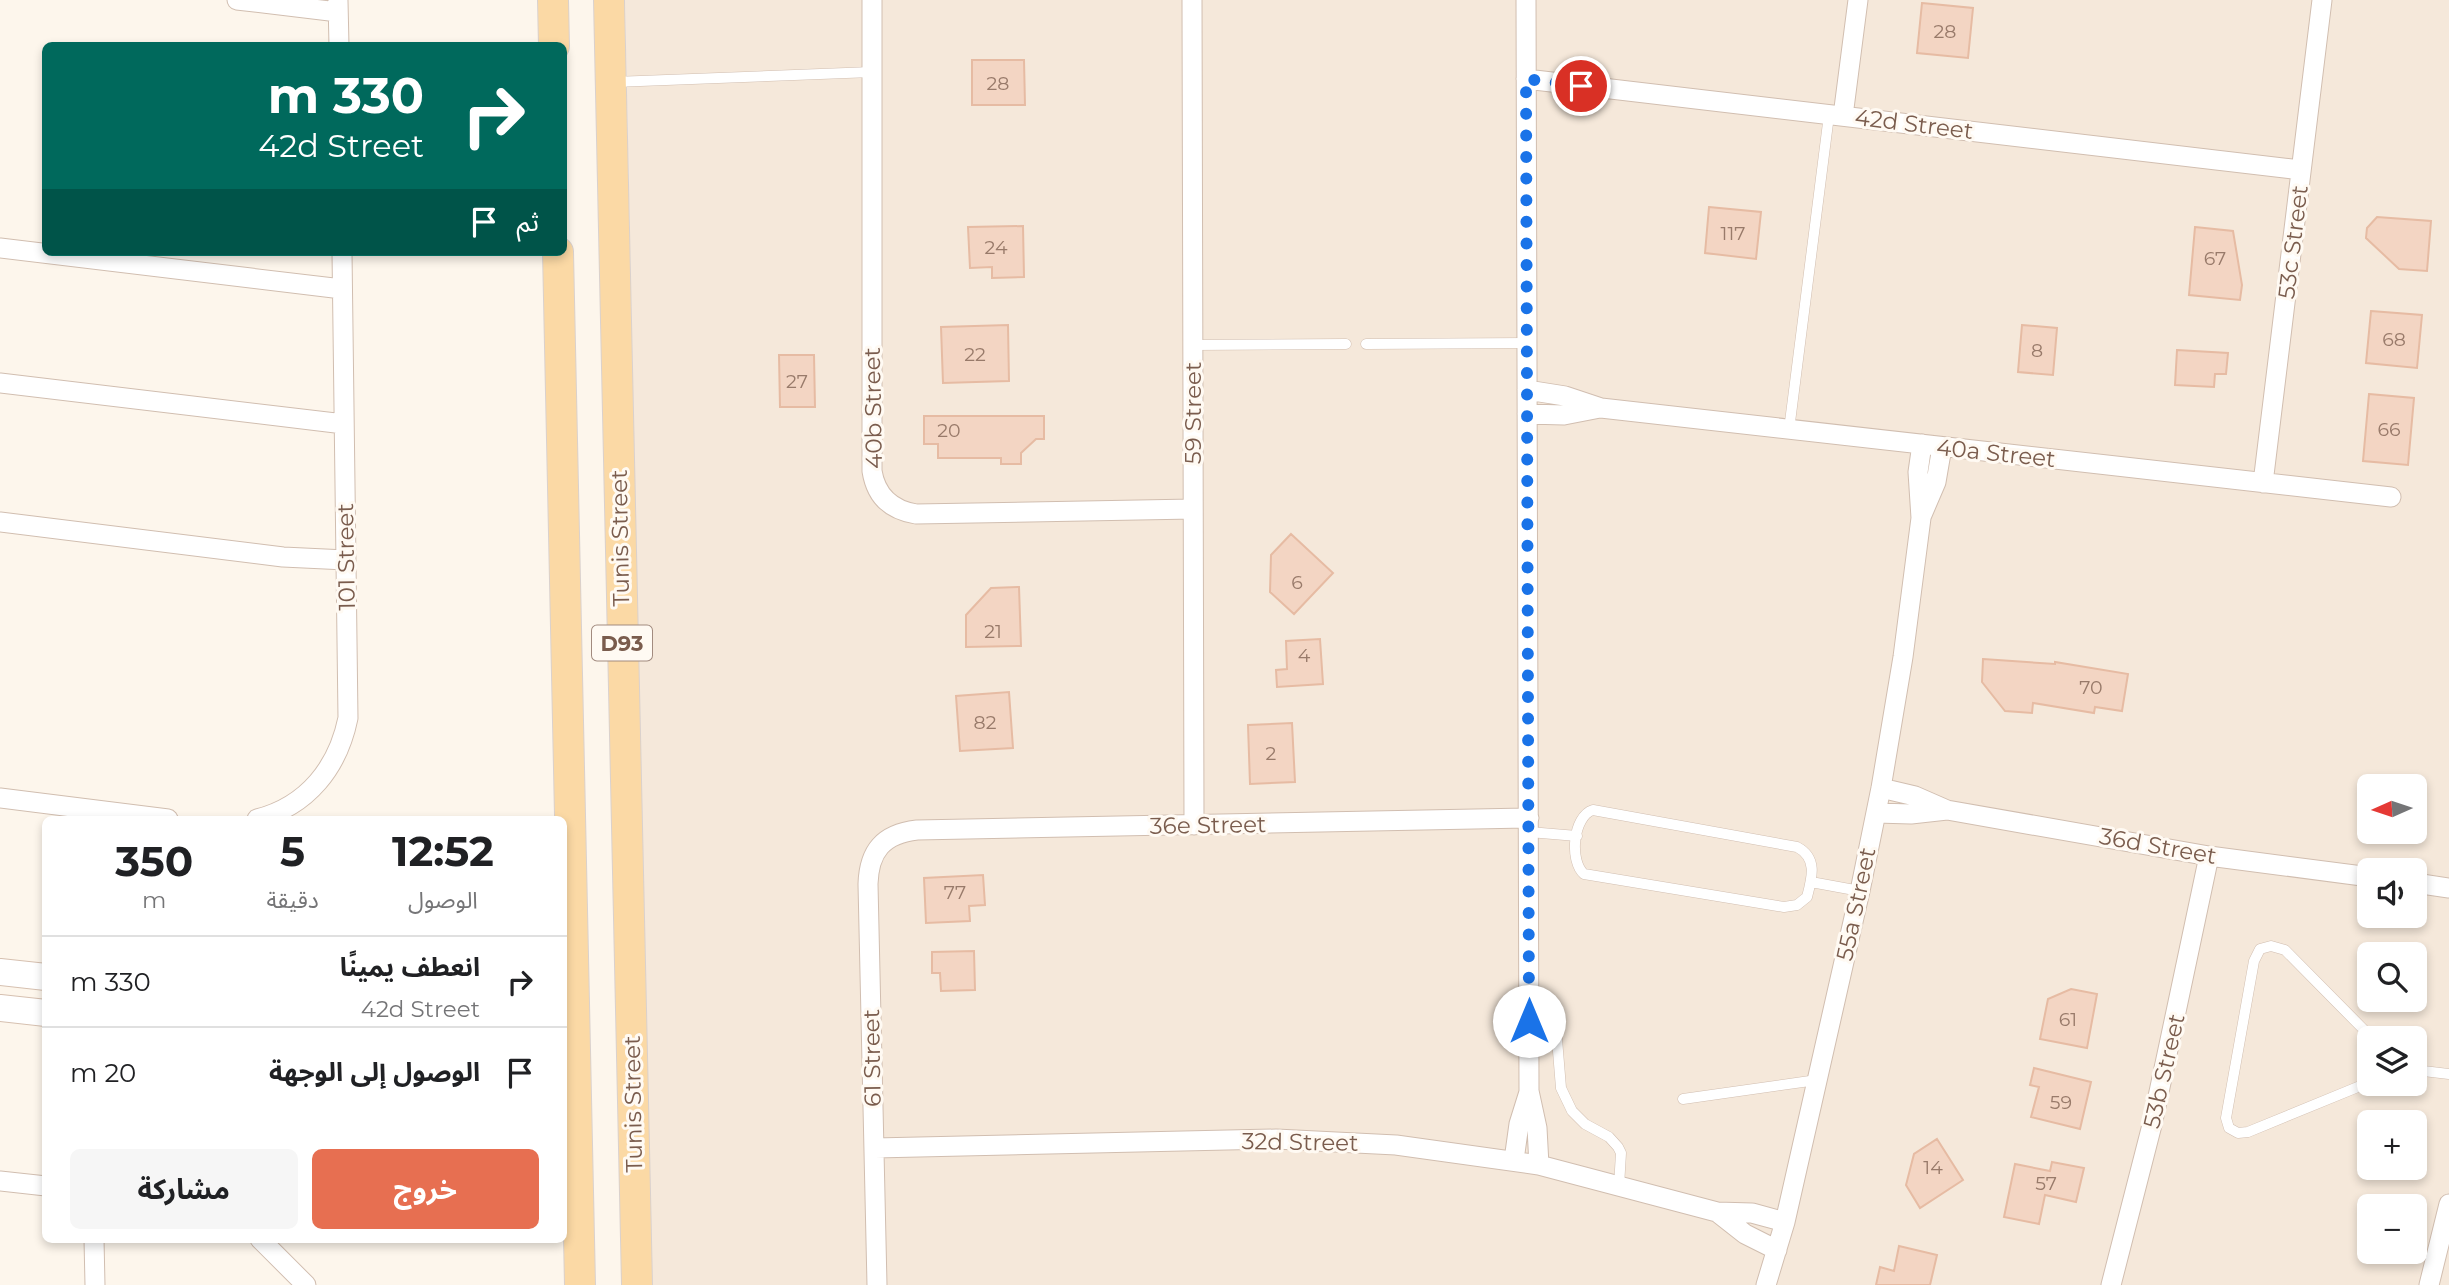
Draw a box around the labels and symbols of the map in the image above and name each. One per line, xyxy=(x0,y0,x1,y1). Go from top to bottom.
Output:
house number: 28 xyxy=(1934,20,1956,43)
pin xyxy=(1551,56,1611,116)
house number: 28 xyxy=(987,72,1009,95)
street label: 42d Street xyxy=(1853,103,1975,145)
street label: 53c Street xyxy=(2272,184,2314,300)
house number: 117 xyxy=(1721,222,1745,245)
house number: 24 xyxy=(985,236,1008,259)
house number: 67 xyxy=(2204,247,2226,270)
house number: 68 xyxy=(2382,328,2406,351)
house number: 8 xyxy=(2031,339,2043,362)
house number: 22 xyxy=(964,343,986,366)
street label: 40b Street xyxy=(858,347,888,469)
street label: 59 Street xyxy=(1179,362,1207,464)
house number: 27 xyxy=(786,370,808,393)
house number: 66 xyxy=(2377,418,2401,441)
house number: 20 xyxy=(937,419,961,442)
street label: 40a Street xyxy=(1935,433,2057,473)
street label: Tunis Street xyxy=(605,469,635,607)
street label: 101 Street xyxy=(331,503,361,611)
house number: 6 xyxy=(1291,571,1303,594)
house number: 21 xyxy=(984,620,1002,643)
road number: D93 xyxy=(592,626,652,660)
house number: 4 xyxy=(1298,644,1311,667)
house number: 70 xyxy=(2079,676,2103,699)
house number: 82 xyxy=(974,711,997,734)
house number: 2 xyxy=(1266,742,1277,765)
north arrow xyxy=(2357,774,2427,844)
street label: 36e Street xyxy=(1149,810,1267,840)
street label: 36d Street xyxy=(2097,822,2219,870)
street label: 55a Street xyxy=(1830,845,1882,963)
house number: 77 xyxy=(944,881,966,904)
position arrow xyxy=(1492,984,1566,1058)
house number: 61 xyxy=(2059,1008,2077,1031)
street label: 61 Street xyxy=(857,1009,887,1107)
street label: 53b Street xyxy=(2137,1011,2191,1131)
street label: Tunis Street xyxy=(618,1035,648,1173)
house number: 59 xyxy=(2050,1091,2072,1114)
street label: 32d Street xyxy=(1241,1127,1359,1157)
house number: 14 xyxy=(1923,1156,1943,1179)
house number: 57 xyxy=(2035,1172,2057,1195)

